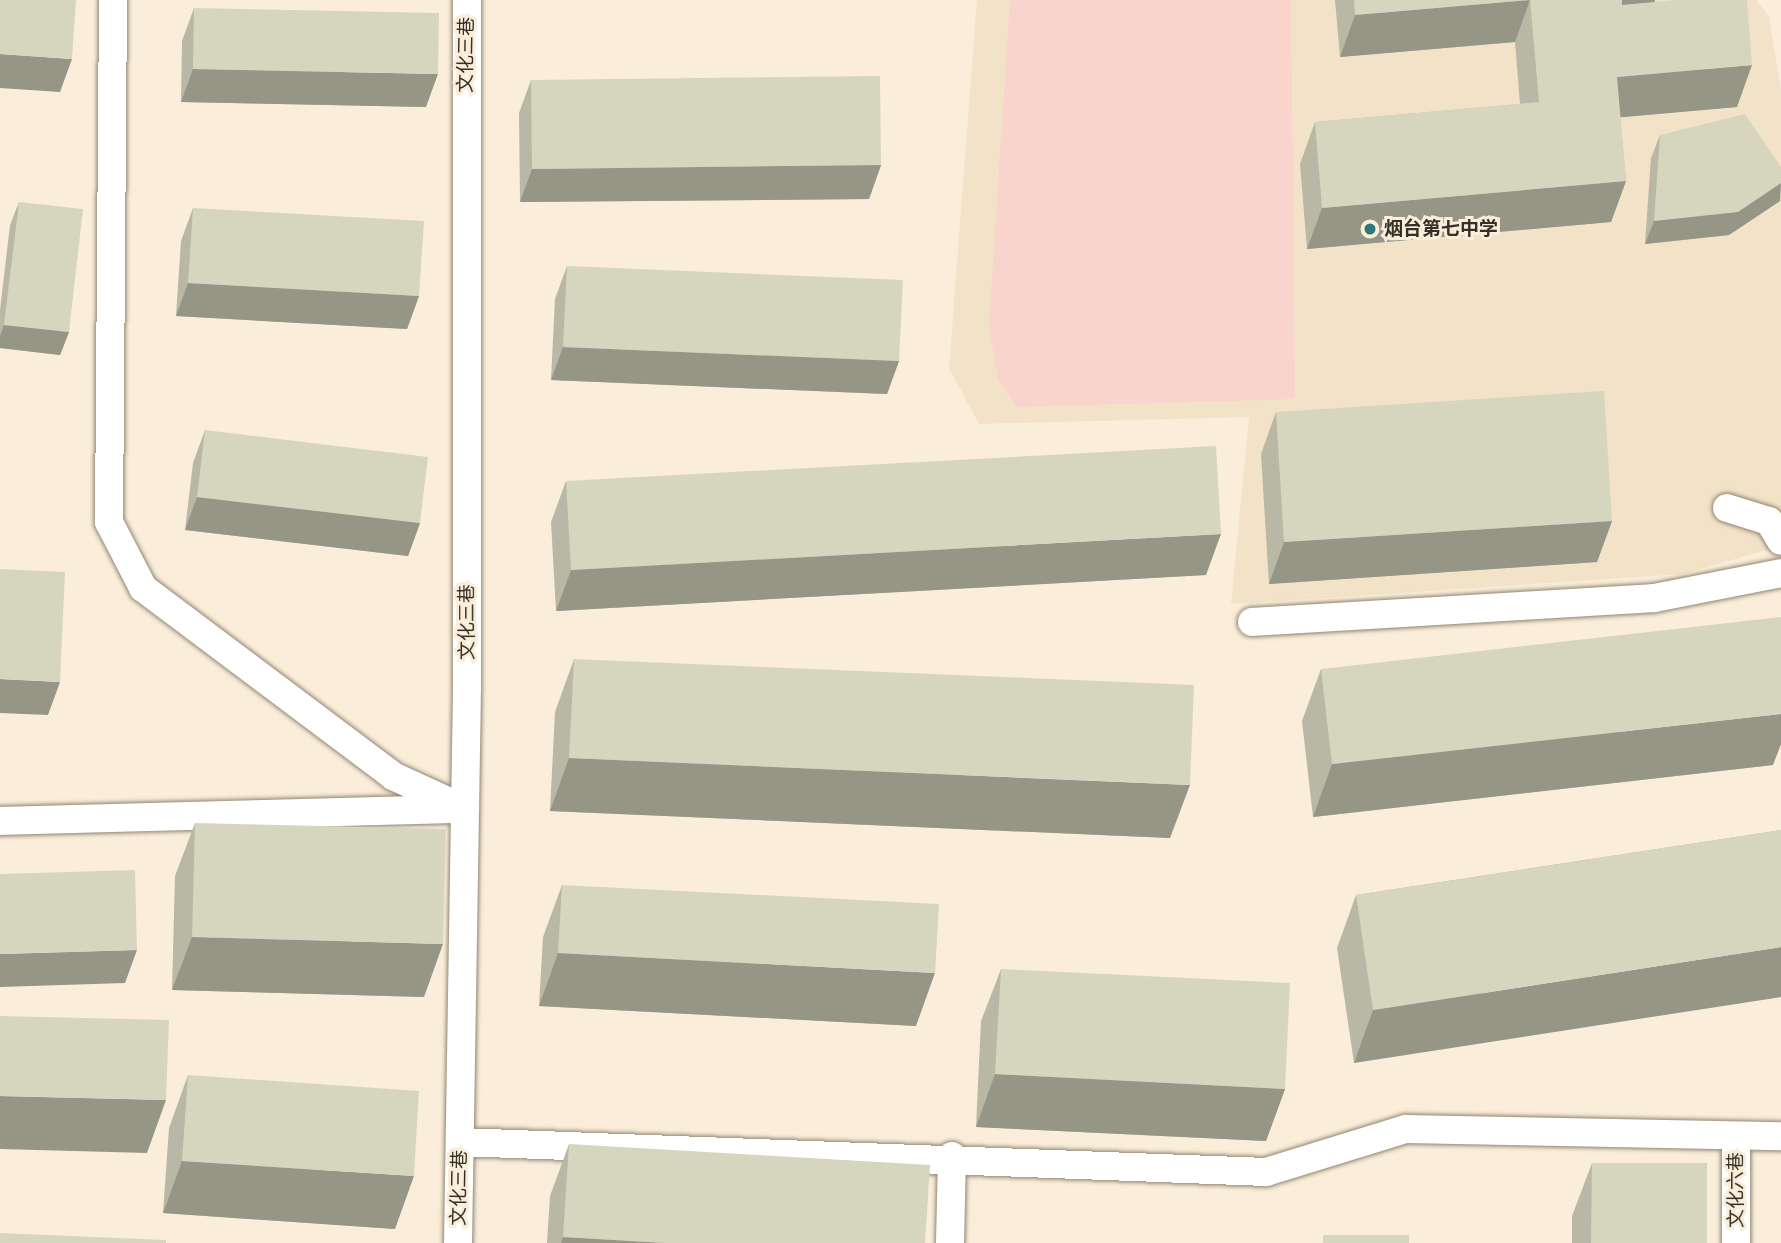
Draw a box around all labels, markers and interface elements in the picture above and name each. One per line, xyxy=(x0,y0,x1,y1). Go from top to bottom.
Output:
street label: 文化三巷 xyxy=(454,17,478,93)
place label: 烟台第七中学 xyxy=(1384,218,1498,240)
marker: 烟台第七中学 xyxy=(1362,221,1378,237)
street label: 文化三巷 xyxy=(456,584,478,660)
street label: 文化三巷 xyxy=(447,1150,471,1226)
street label: 文化六巷 xyxy=(1725,1152,1747,1228)

